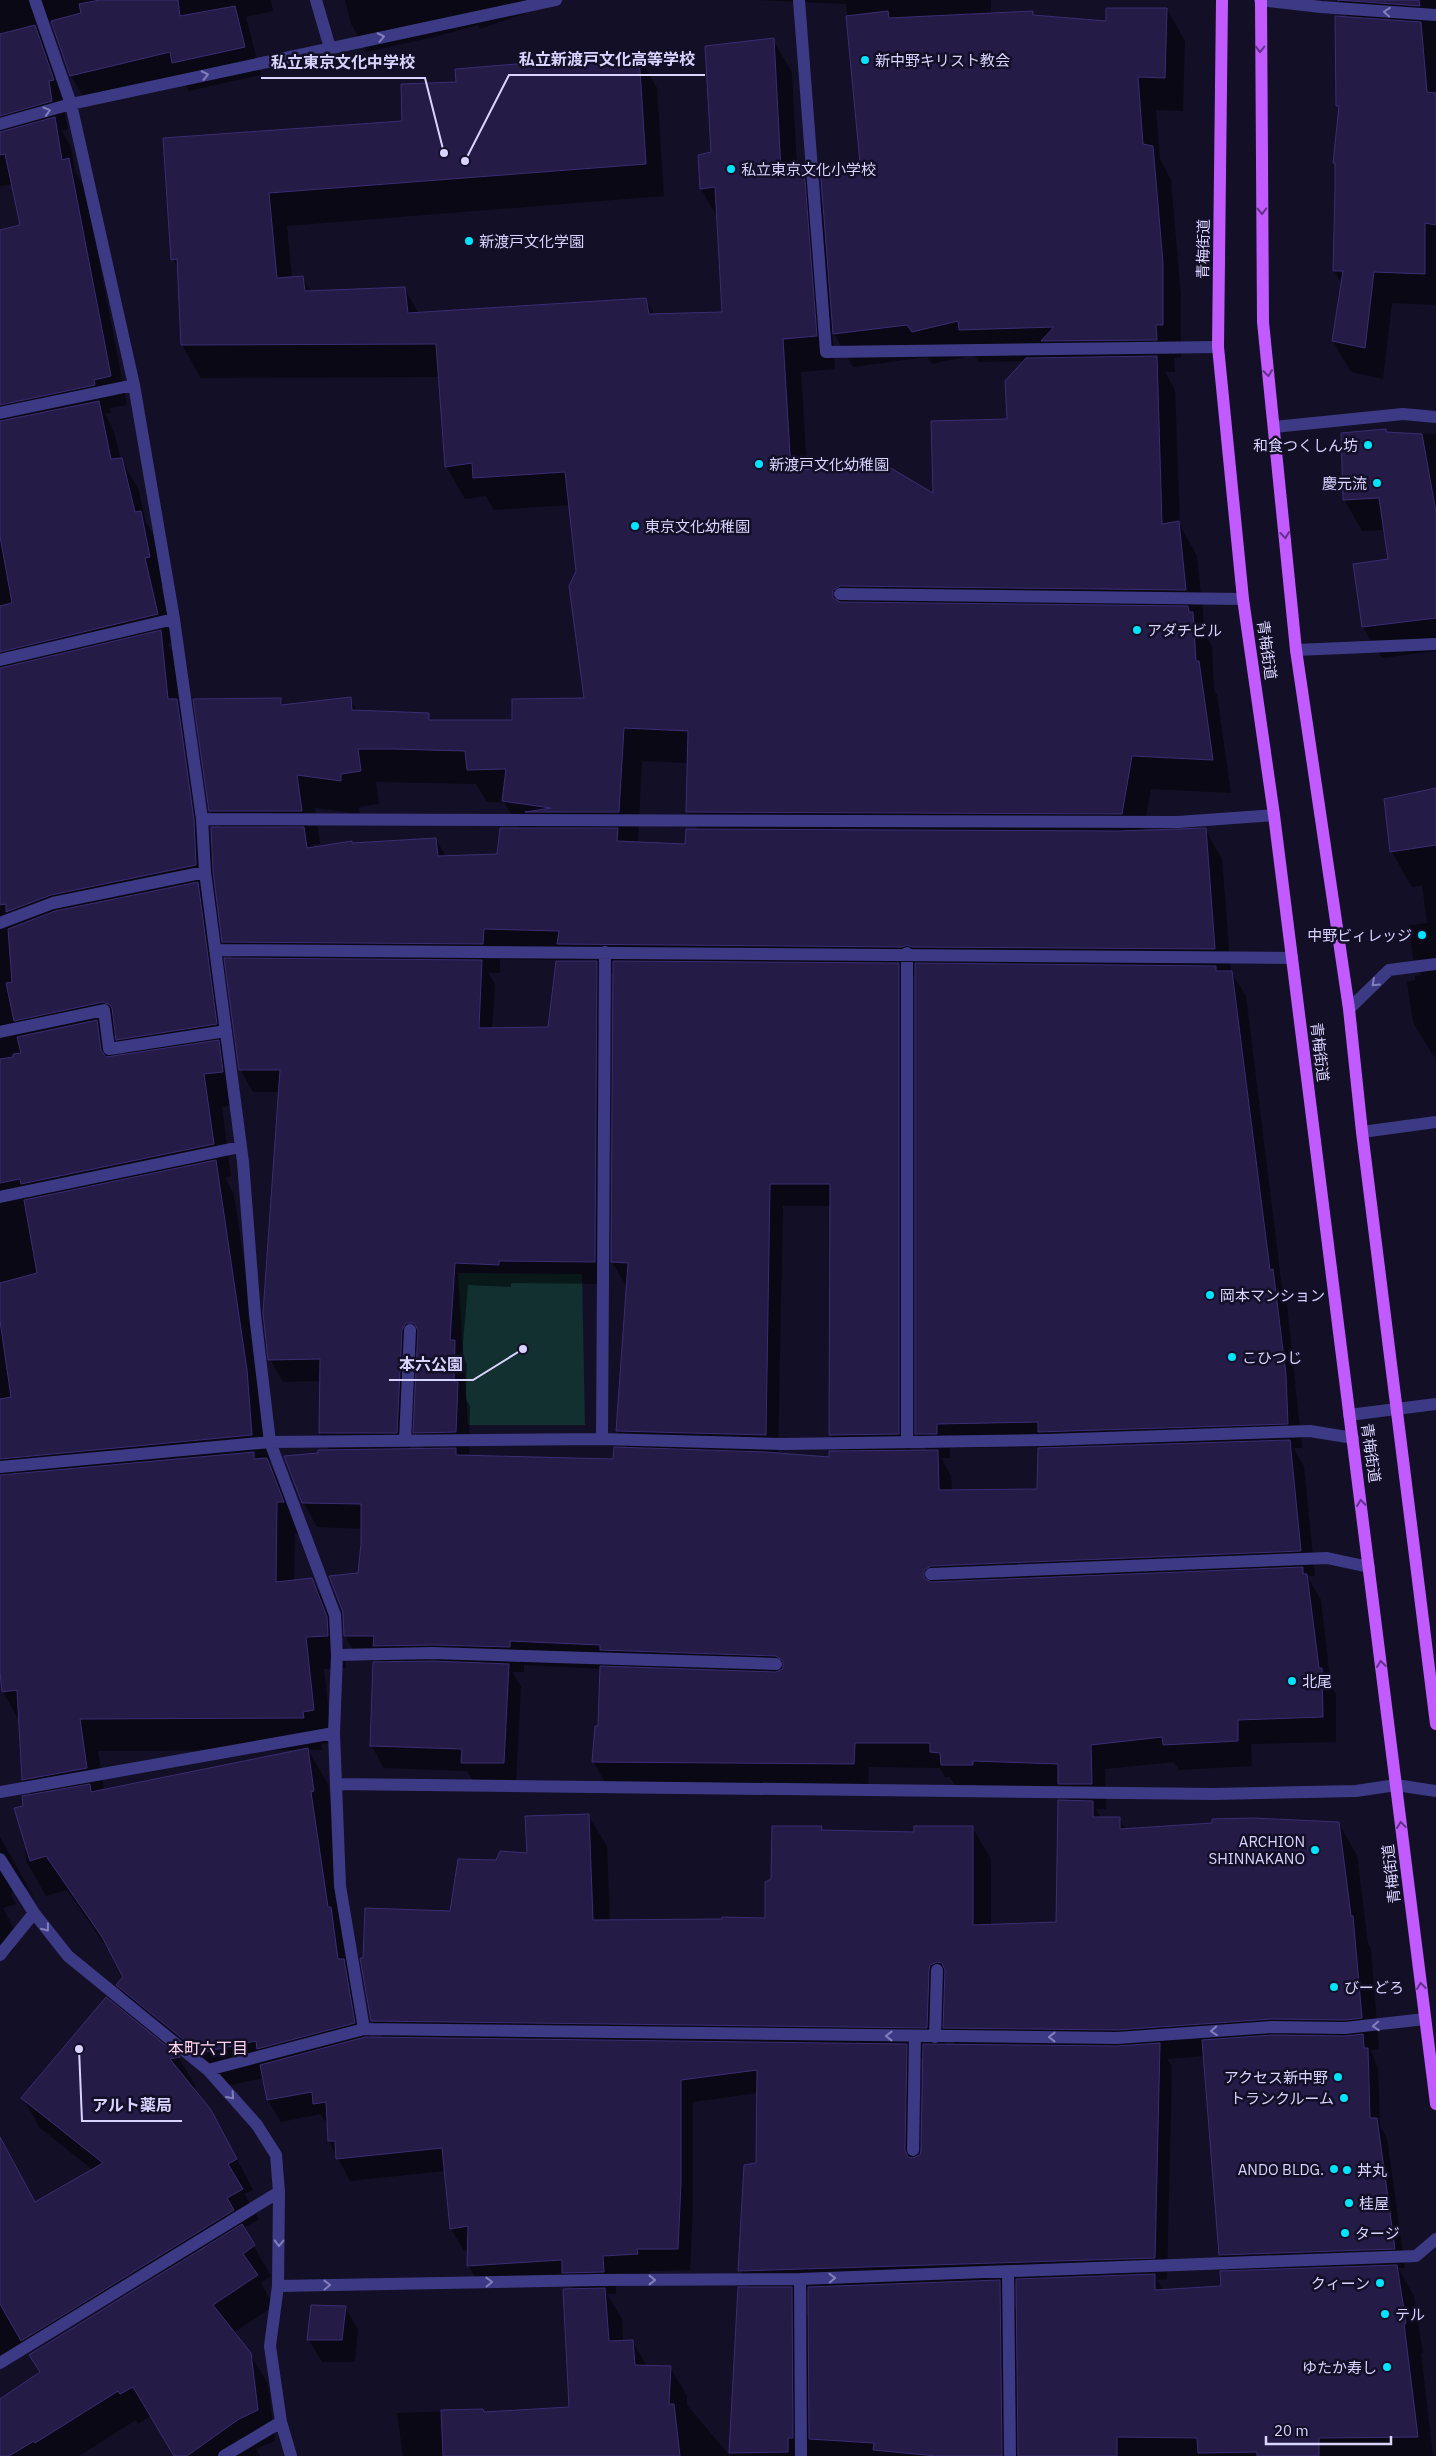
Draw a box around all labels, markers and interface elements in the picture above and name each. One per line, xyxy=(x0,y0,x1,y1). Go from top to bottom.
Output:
one-way arrow xyxy=(1383,6,1391,17)
one-way arrow xyxy=(377,32,386,43)
callout: 私立新渡戸文化高等学校 xyxy=(509,44,705,75)
one-way arrow xyxy=(1255,45,1265,53)
callout: 私立東京文化中学校 xyxy=(261,47,425,78)
text: 私立新渡戸文化高等学校 xyxy=(519,49,695,69)
place label: 新中野キリスト教会 xyxy=(875,51,1010,70)
text: 私立東京文化中学校 xyxy=(271,52,415,72)
marker: 新中野キリスト教会 xyxy=(859,54,871,66)
one-way arrow xyxy=(201,70,210,81)
one-way arrow xyxy=(42,106,50,116)
place label: 私立東京文化小学校 xyxy=(741,160,876,179)
marker: 私立東京文化小学校 xyxy=(725,163,737,175)
one-way arrow xyxy=(1257,208,1267,215)
street label: 青梅街道 xyxy=(1193,219,1213,279)
place label: 新渡戸文化学園 xyxy=(479,232,584,251)
marker: 新渡戸文化学園 xyxy=(463,235,475,247)
one-way arrow xyxy=(1263,370,1274,378)
place label: 和食つくしん坊 xyxy=(1253,436,1358,455)
marker: 和食つくしん坊 xyxy=(1362,439,1374,451)
place label: 新渡戸文化幼稚園 xyxy=(769,455,889,474)
marker: 新渡戸文化幼稚園 xyxy=(753,458,765,470)
place label: 慶元流 xyxy=(1322,474,1367,493)
marker: 慶元流 xyxy=(1371,477,1383,489)
place label: 東京文化幼稚園 xyxy=(645,517,750,536)
marker: 東京文化幼稚園 xyxy=(629,520,641,532)
one-way arrow xyxy=(1279,531,1290,539)
street label: 青梅街道 xyxy=(1253,619,1281,681)
place label: アダチビル xyxy=(1147,621,1222,640)
marker: アダチビル xyxy=(1131,624,1143,636)
place label: 中野ビィレッジ xyxy=(1307,926,1412,945)
marker: 中野ビィレッジ xyxy=(1416,929,1428,941)
one-way arrow xyxy=(1372,977,1381,986)
street label: 青梅街道 xyxy=(1307,1021,1333,1083)
place label: 岡本マンション xyxy=(1220,1286,1325,1305)
marker: 岡本マンション xyxy=(1204,1289,1216,1301)
place label: こひつじ xyxy=(1242,1348,1302,1367)
callout: 本六公園 xyxy=(389,1349,473,1380)
marker: こひつじ xyxy=(1226,1351,1238,1363)
text: 本六公園 xyxy=(399,1354,463,1374)
street label: 青梅街道 xyxy=(1357,1422,1385,1484)
one-way arrow xyxy=(1356,1498,1367,1506)
one-way arrow xyxy=(1376,1660,1387,1668)
place label: 北尾 xyxy=(1302,1672,1332,1691)
marker: 北尾 xyxy=(1286,1675,1298,1687)
one-way arrow xyxy=(1396,1821,1407,1829)
place label: ARCHION SHINNAKANO xyxy=(1209,1832,1305,1868)
street label: 青梅街道 xyxy=(1378,1843,1404,1905)
marker: ARCHION SHINNAKANO xyxy=(1309,1844,1321,1856)
one-way arrow xyxy=(41,1923,50,1932)
place label: びーどろ xyxy=(1344,1978,1404,1997)
marker: びーどろ xyxy=(1328,1981,1340,1993)
one-way arrow xyxy=(1416,1982,1427,1990)
one-way arrow xyxy=(1372,2020,1380,2031)
one-way arrow xyxy=(1210,2026,1218,2037)
one-way arrow xyxy=(885,2031,893,2041)
one-way arrow xyxy=(1048,2032,1056,2043)
district label: 本町六丁目 xyxy=(168,2038,248,2058)
place label: アクセス新中野 xyxy=(1224,2068,1328,2087)
marker: アクセス新中野 xyxy=(1332,2071,1344,2083)
place label: トランクルーム xyxy=(1230,2089,1334,2108)
callout: アルト薬局 xyxy=(82,2090,182,2121)
one-way arrow xyxy=(225,2090,234,2099)
marker: トランクルーム xyxy=(1338,2092,1350,2104)
text: アルト薬局 xyxy=(92,2095,172,2115)
place label: ANDO BLDG. xyxy=(1238,2160,1324,2179)
place label: 丼丸 xyxy=(1357,2161,1387,2180)
marker: ANDO BLDG. xyxy=(1328,2163,1340,2175)
marker: 丼丸 xyxy=(1341,2164,1353,2176)
place label: 桂屋 xyxy=(1359,2194,1389,2213)
marker: 桂屋 xyxy=(1343,2197,1355,2209)
place label: タージ xyxy=(1355,2224,1400,2243)
marker: タージ xyxy=(1339,2227,1351,2239)
one-way arrow xyxy=(274,2239,284,2247)
one-way arrow xyxy=(828,2273,836,2284)
place label: クィーン xyxy=(1311,2274,1370,2293)
one-way arrow xyxy=(648,2275,656,2285)
one-way arrow xyxy=(486,2277,493,2287)
marker: クィーン xyxy=(1374,2277,1386,2289)
one-way arrow xyxy=(323,2280,331,2290)
place label: テル xyxy=(1395,2305,1425,2324)
marker: テル xyxy=(1379,2308,1391,2320)
place label: ゆたか寿し xyxy=(1302,2358,1377,2377)
marker: ゆたか寿し xyxy=(1381,2361,1393,2373)
scale bar xyxy=(1266,2414,1391,2446)
text: 20 m xyxy=(1274,2421,1309,2440)

